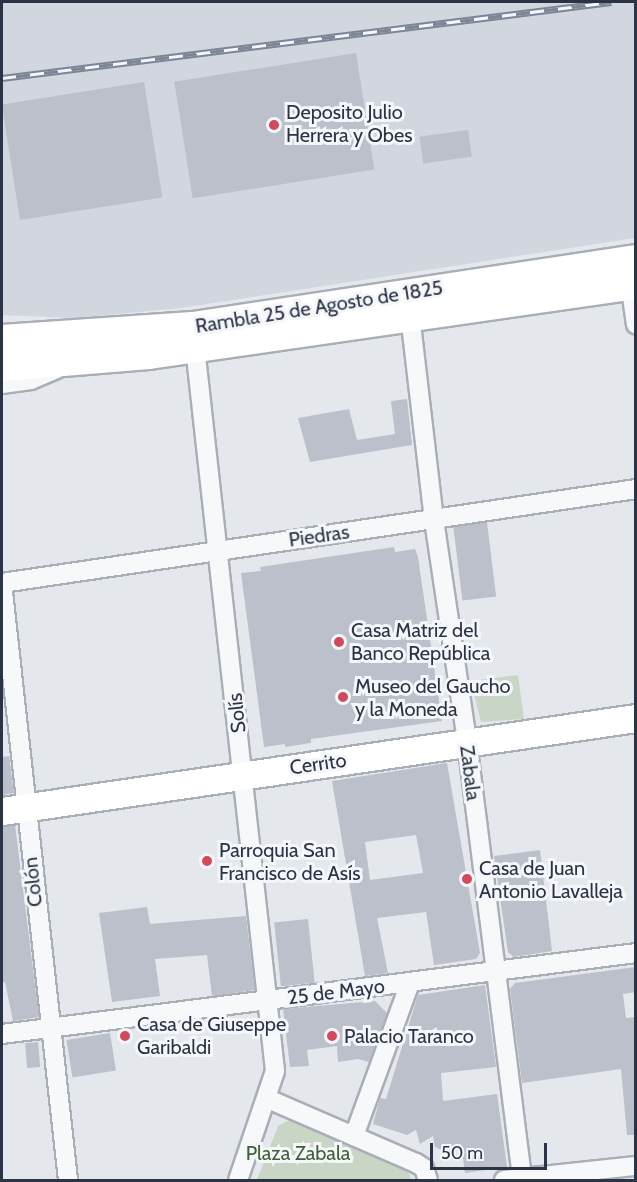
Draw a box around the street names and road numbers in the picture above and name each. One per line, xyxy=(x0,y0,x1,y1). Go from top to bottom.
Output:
street label: Rambla 25 de Agosto de 1825 xyxy=(194,276,444,338)
street label: Piedras xyxy=(287,520,351,552)
street label: Solís xyxy=(223,692,251,734)
street label: Zabala xyxy=(455,744,485,802)
street label: Cerrito xyxy=(288,748,348,780)
street label: Colón xyxy=(18,856,48,908)
street label: 25 de Mayo xyxy=(286,974,386,1010)

